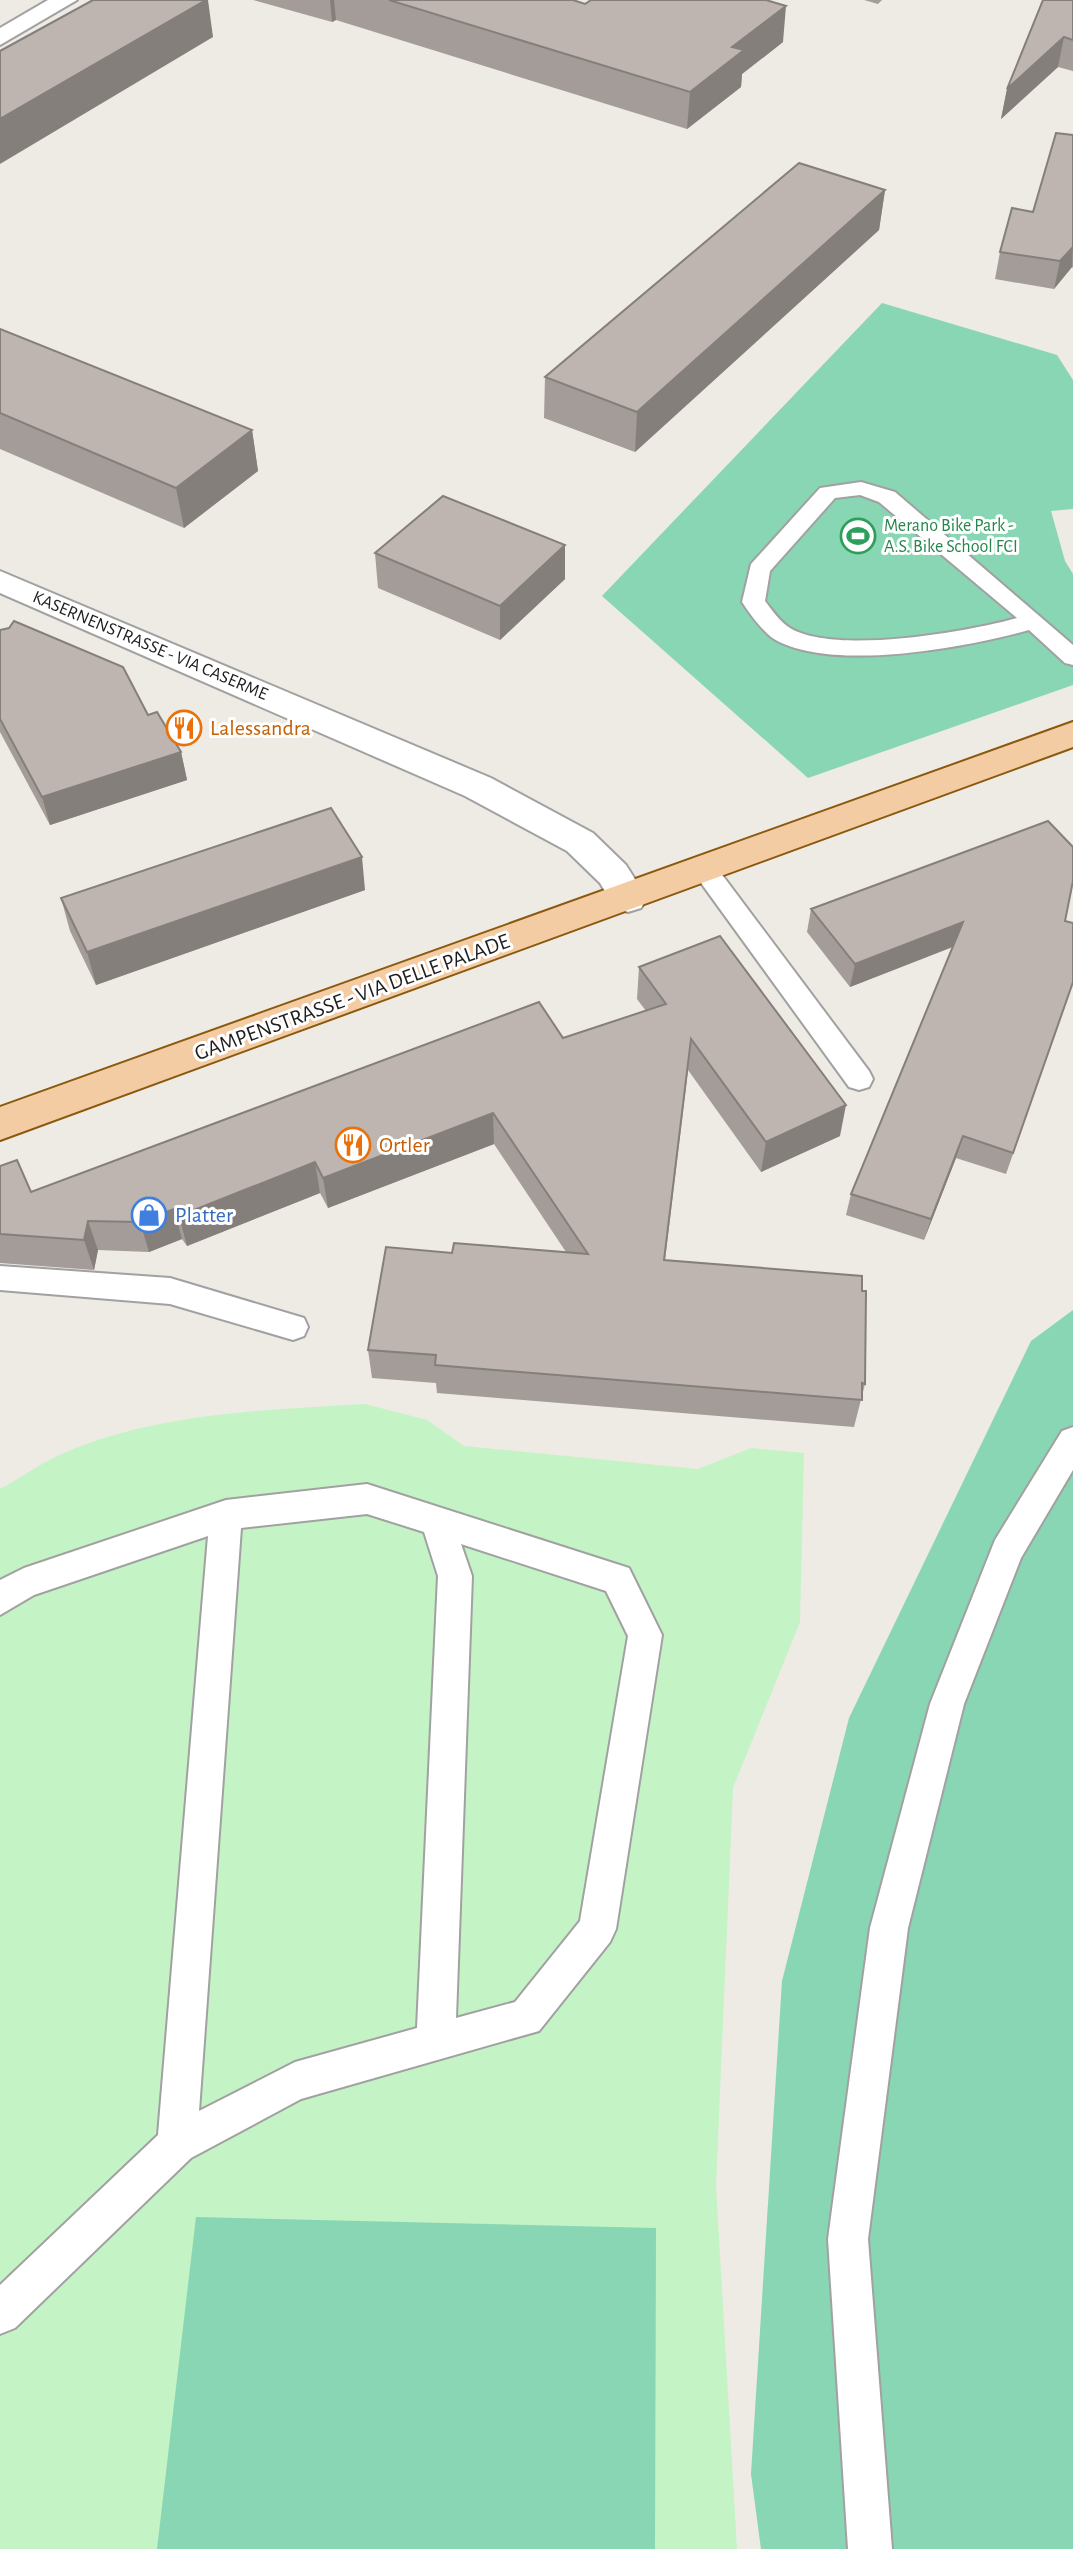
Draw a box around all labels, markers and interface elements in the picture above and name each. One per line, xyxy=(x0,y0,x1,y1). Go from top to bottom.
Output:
sports icon: Merano Bike Park - A.S. Bike School FCI xyxy=(839,517,877,555)
place label: Merano Bike Park - A.S. Bike School FCI xyxy=(884,517,1018,556)
street label: KASERNENSTRASSE - VIA CASERME xyxy=(30,588,270,704)
restaurant icon: Lalessandra xyxy=(165,709,203,747)
place label: Lalessandra xyxy=(210,717,311,739)
street label: GAMPENSTRASSE - VIA DELLE PALADE xyxy=(192,930,513,1064)
restaurant icon: Ortler xyxy=(334,1126,372,1164)
place label: Ortler xyxy=(379,1134,430,1156)
shop icon: Platter xyxy=(130,1196,168,1234)
place label: Platter xyxy=(175,1204,233,1226)

